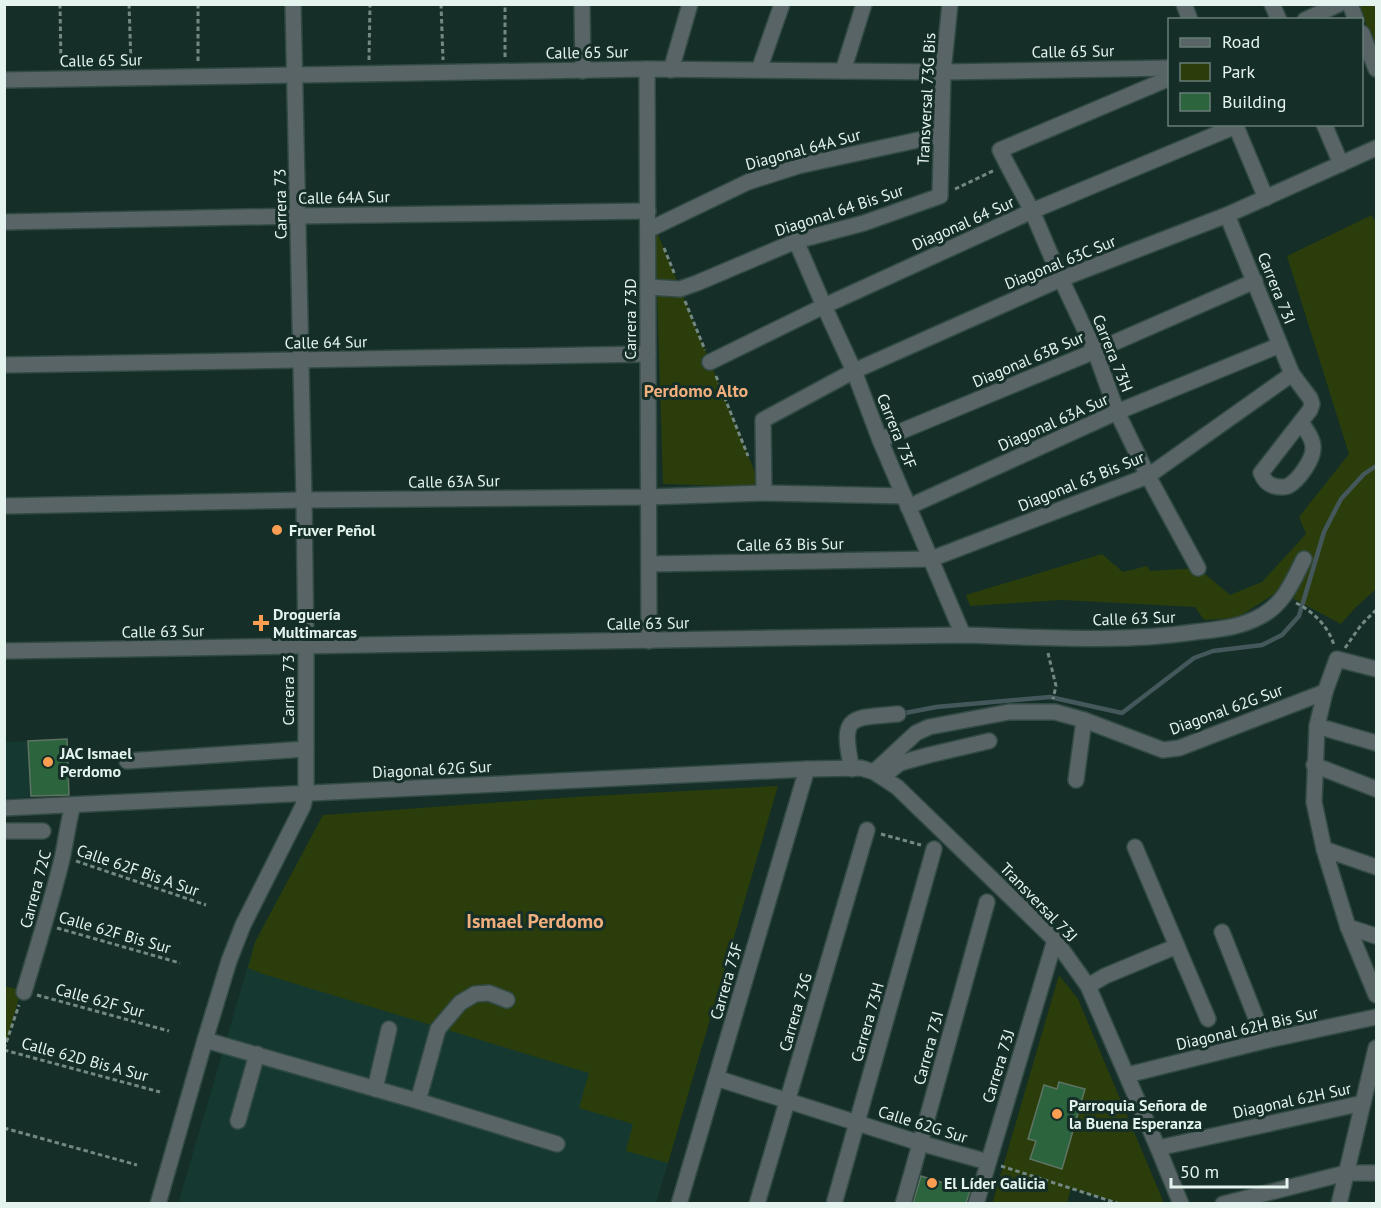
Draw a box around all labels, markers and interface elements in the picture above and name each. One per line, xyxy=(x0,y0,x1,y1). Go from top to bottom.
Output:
legend xyxy=(1168,18,1363,126)
text: Road xyxy=(1222,30,1260,53)
street label: Transversal 73G Bis xyxy=(913,32,939,166)
street label: Calle 65 Sur xyxy=(1031,40,1115,62)
street label: Calle 65 Sur xyxy=(545,41,629,63)
street label: Calle 65 Sur xyxy=(59,49,143,71)
text: Park xyxy=(1222,60,1255,83)
text: Building xyxy=(1222,90,1286,113)
street label: Diagonal 64A Sur xyxy=(743,124,863,174)
street label: Carrera 73 xyxy=(269,168,291,240)
street label: Diagonal 64 Bis Sur xyxy=(772,180,907,240)
street label: Calle 64A Sur xyxy=(298,186,390,208)
street label: Diagonal 64 Sur xyxy=(909,191,1018,254)
street label: Diagonal 63C Sur xyxy=(1001,230,1119,293)
street label: Carrera 73I xyxy=(1254,249,1300,327)
street label: Carrera 73D xyxy=(620,278,640,360)
street label: Carrera 73H xyxy=(1088,311,1138,395)
street label: Diagonal 63B Sur xyxy=(969,326,1087,391)
street label: Calle 64 Sur xyxy=(284,331,368,353)
district label: Perdomo Alto xyxy=(644,379,749,402)
street label: Diagonal 63A Sur xyxy=(995,389,1112,455)
street label: Carrera 73F xyxy=(873,391,921,471)
street label: Diagonal 63 Bis Sur xyxy=(1015,446,1148,515)
street label: Calle 63A Sur xyxy=(408,470,500,492)
place label: Fruver Peñol xyxy=(289,520,376,540)
marker: Fruver Peñol xyxy=(270,523,284,537)
street label: Calle 63 Bis Sur xyxy=(736,533,844,555)
place label: Droguería Multimarcas xyxy=(273,604,357,642)
street label: Calle 63 Sur xyxy=(1092,607,1176,629)
street label: Calle 63 Sur xyxy=(606,612,690,634)
marker: Droguería Multimarcas xyxy=(254,616,268,630)
street label: Calle 63 Sur xyxy=(121,620,205,642)
street label: Carrera 73 xyxy=(278,655,298,725)
street label: Diagonal 62G Sur xyxy=(1166,679,1286,739)
place label: JAC Ismael Perdomo xyxy=(59,743,132,781)
marker: JAC Ismael Perdomo xyxy=(41,755,55,769)
street label: Diagonal 62G Sur xyxy=(372,756,493,782)
street label: Calle 62F Bis A Sur xyxy=(74,840,202,901)
street label: Carrera 72C xyxy=(15,848,55,930)
street label: Transversal 73J xyxy=(996,858,1082,946)
street label: Calle 62F Bis Sur xyxy=(57,906,174,958)
district label: Ismael Perdomo xyxy=(466,908,604,934)
street label: Carrera 73F xyxy=(705,940,747,1022)
street label: Carrera 73G xyxy=(774,970,816,1054)
street label: Calle 62F Sur xyxy=(53,979,147,1022)
street label: Carrera 73H xyxy=(846,980,888,1064)
street label: Diagonal 62H Bis Sur xyxy=(1174,1002,1321,1054)
street label: Carrera 73I xyxy=(909,1009,947,1087)
street label: Carrera 73J xyxy=(977,1027,1019,1105)
street label: Calle 62D Bis A Sur xyxy=(19,1032,151,1086)
street label: Diagonal 62H Sur xyxy=(1231,1078,1354,1122)
place label: Parroquia Señora de la Buena Esperanza xyxy=(1069,1095,1207,1133)
street label: Calle 62G Sur xyxy=(876,1101,971,1147)
marker: Parroquia Señora de la Buena Esperanza xyxy=(1050,1107,1064,1121)
scale bar xyxy=(1171,1151,1286,1189)
text: 50 m xyxy=(1180,1160,1219,1183)
place label: El Líder Galicia xyxy=(944,1173,1046,1193)
marker: El Líder Galicia xyxy=(925,1176,939,1190)

